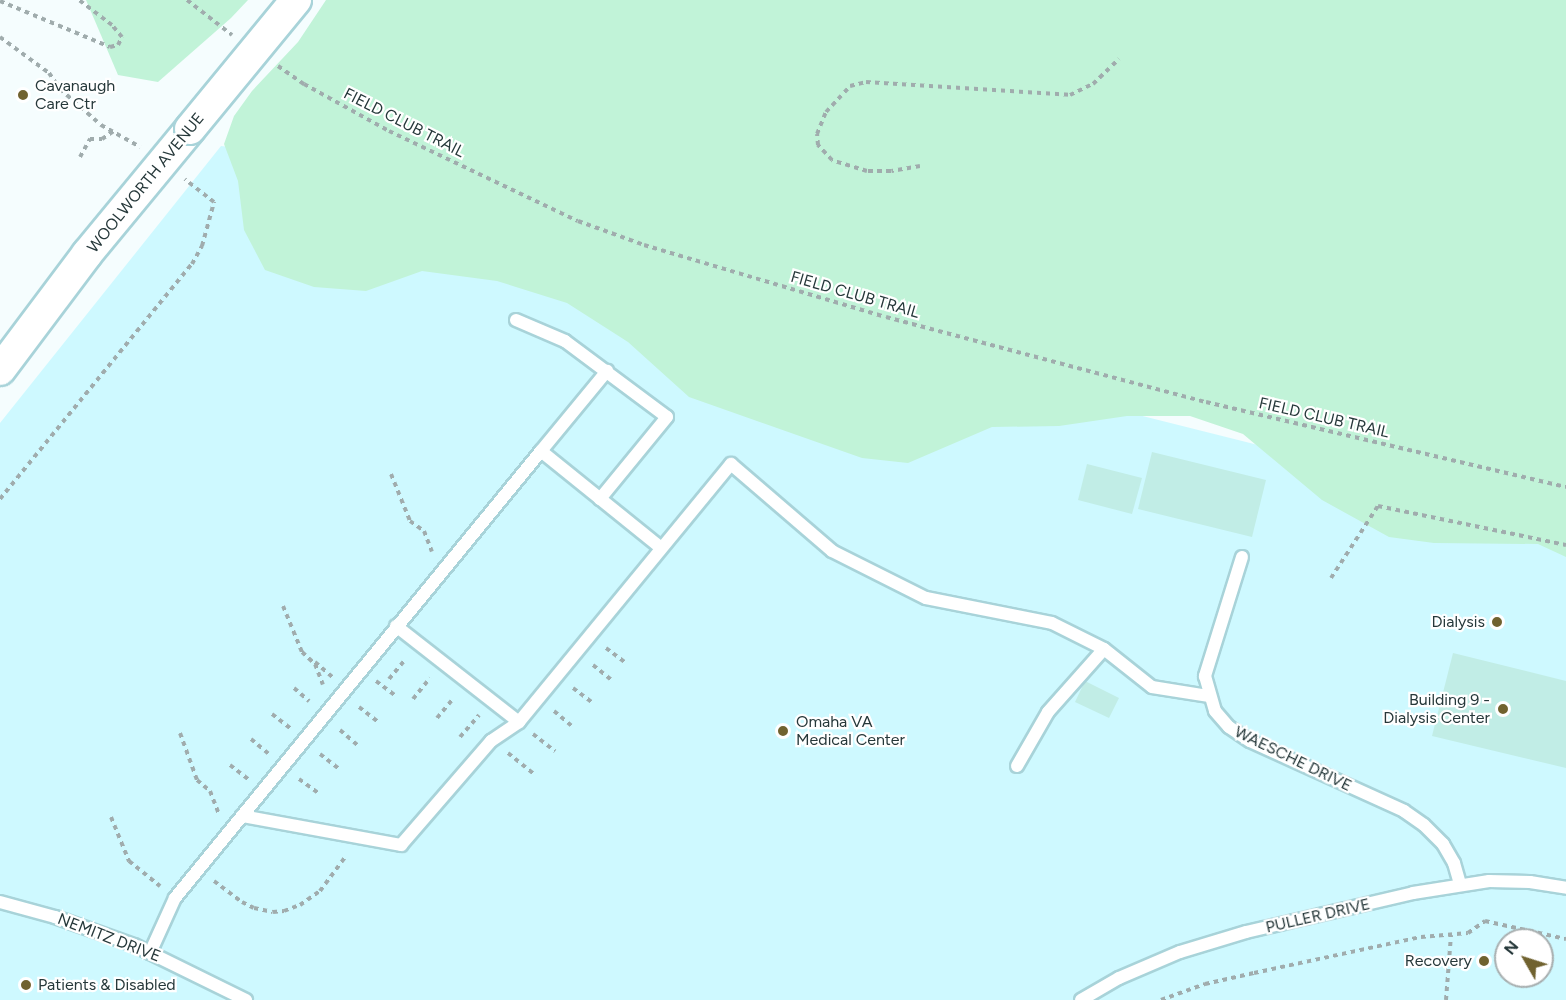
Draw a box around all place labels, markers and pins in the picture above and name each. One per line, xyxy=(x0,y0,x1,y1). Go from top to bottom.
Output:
place label: Cavanaugh Care Ctr xyxy=(35,76,115,114)
marker: Cavanaugh Care Ctr xyxy=(16,88,30,102)
place label: Dialysis xyxy=(1432,612,1485,632)
marker: Dialysis xyxy=(1490,615,1504,629)
place label: Building 9 - Dialysis Center xyxy=(1383,690,1490,728)
marker: Building 9 - Dialysis Center xyxy=(1494,700,1512,718)
place label: Omaha VA Medical Center xyxy=(796,712,905,750)
marker: Omaha VA Medical Center xyxy=(774,722,792,740)
place label: Recovery xyxy=(1405,951,1472,971)
marker: Recovery xyxy=(1477,954,1491,968)
place label: Patients & Disabled xyxy=(38,975,176,995)
marker: Patients & Disabled xyxy=(19,978,33,992)

